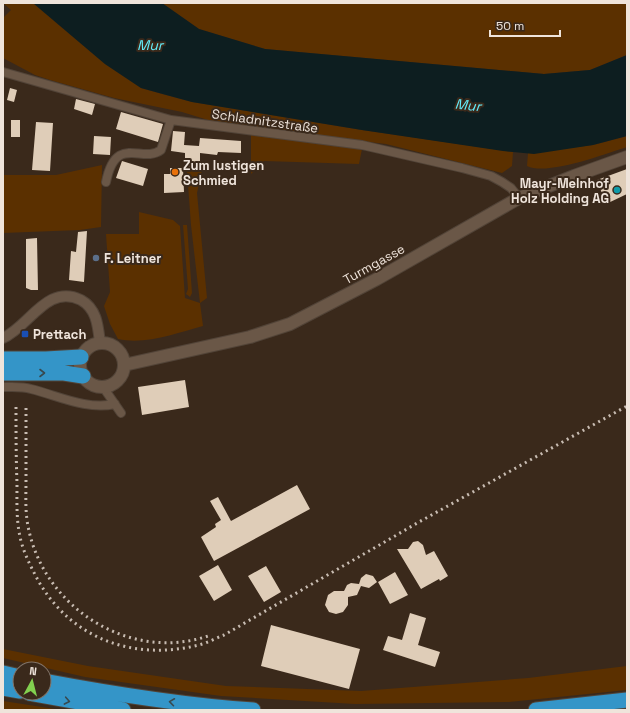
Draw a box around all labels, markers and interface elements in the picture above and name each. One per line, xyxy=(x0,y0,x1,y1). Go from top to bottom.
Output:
scale bar xyxy=(490,12,560,38)
text: 50 m xyxy=(496,18,524,34)
water label: Mur xyxy=(137,36,165,54)
water label: Mur xyxy=(454,95,484,115)
street label: Schladnitzstraße xyxy=(211,105,319,137)
place label: Zum lustigen Schmied xyxy=(183,157,264,189)
marker: Zum lustigen Schmied xyxy=(170,167,180,177)
place label: Mayr-Melnhof Holz Holding AG xyxy=(511,175,609,207)
marker: Mayr-Melnhof Holz Holding AG xyxy=(612,185,622,195)
street label: Turmgasse xyxy=(340,240,408,288)
place label: F. Leitner xyxy=(104,250,161,267)
marker: F. Leitner xyxy=(91,253,101,263)
place label: Prettach xyxy=(33,326,86,343)
marker: Prettach xyxy=(20,329,30,339)
one-way arrow xyxy=(39,369,45,377)
north arrow xyxy=(12,661,52,701)
text: N xyxy=(29,664,38,678)
one-way arrow xyxy=(64,696,71,704)
one-way arrow xyxy=(169,698,175,707)

